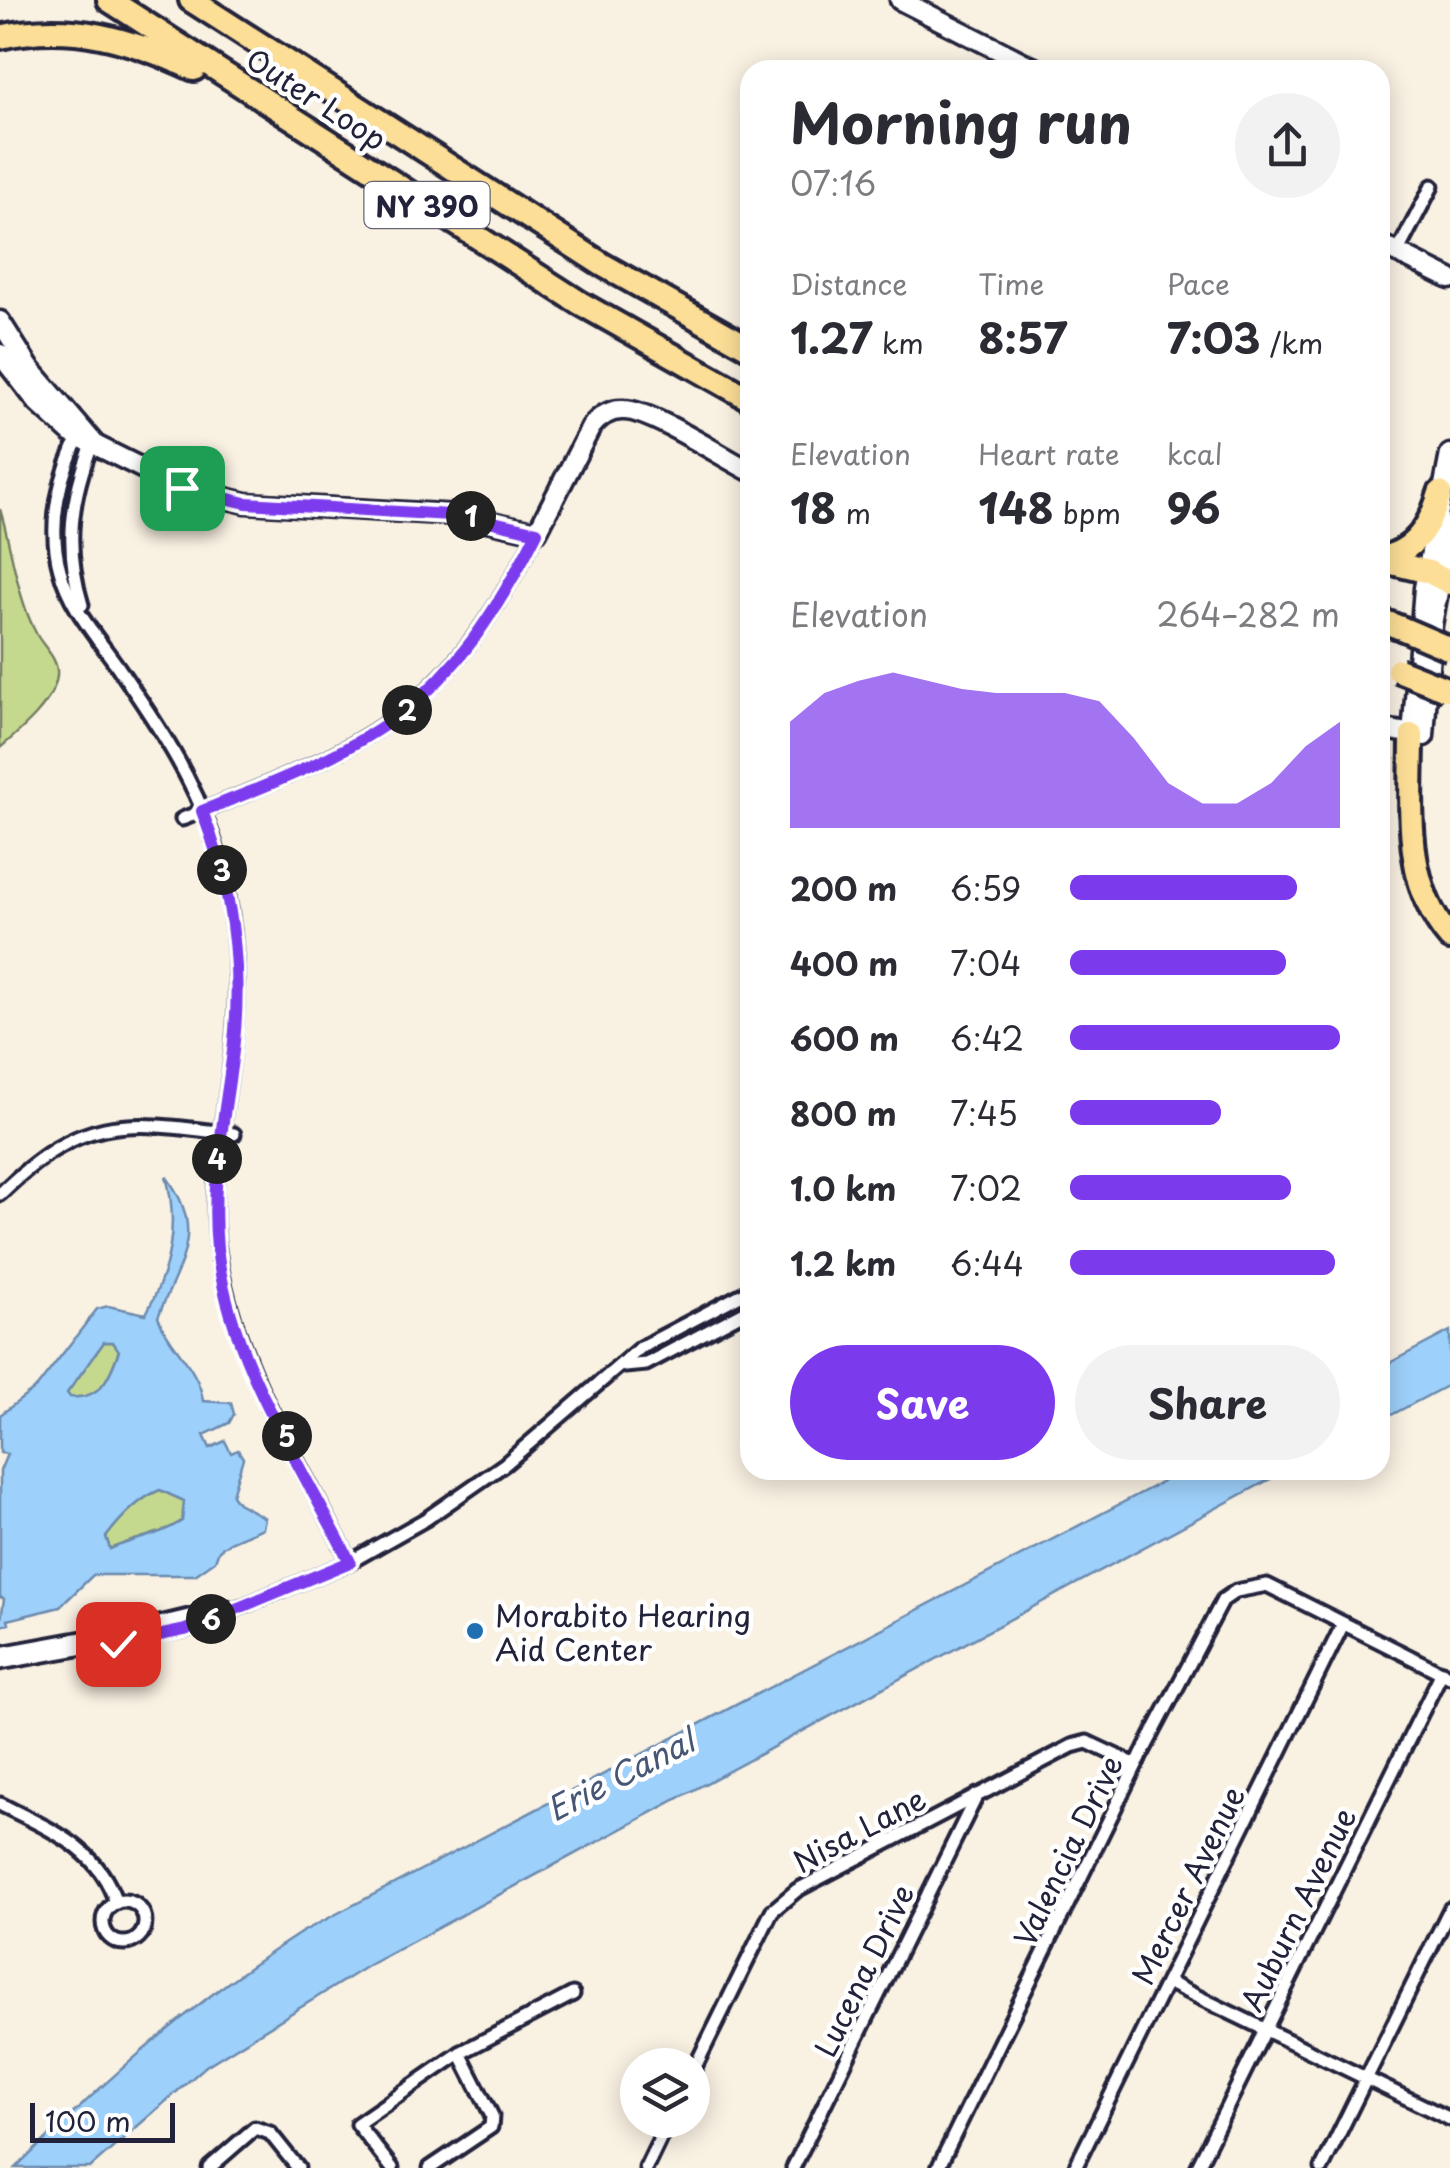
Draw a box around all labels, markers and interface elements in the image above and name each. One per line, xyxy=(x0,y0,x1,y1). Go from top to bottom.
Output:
street label: Outer Loop xyxy=(238,36,396,160)
text: Morning run xyxy=(790,80,1132,163)
button: share xyxy=(1235,93,1340,198)
text: 07:16 xyxy=(790,159,876,207)
road number: NY 390 xyxy=(364,182,490,228)
text: Distance xyxy=(790,262,908,305)
text: Time xyxy=(978,262,1045,305)
text: Pace xyxy=(1167,262,1230,305)
text: 1.27 xyxy=(790,305,873,368)
text: 8:57 xyxy=(978,305,1067,368)
text: 7:03 xyxy=(1167,305,1261,368)
text: km xyxy=(873,321,924,364)
text: /km xyxy=(1261,321,1323,364)
text: Elevation xyxy=(790,432,911,475)
text: Heart rate xyxy=(978,432,1120,475)
text: kcal xyxy=(1167,432,1223,475)
pin xyxy=(140,446,225,531)
icon: arrive xyxy=(155,461,210,516)
text: 18 xyxy=(790,475,836,538)
text: 148 xyxy=(978,475,1054,538)
text: 96 xyxy=(1167,475,1220,538)
pin: 1 xyxy=(446,491,496,541)
text: m xyxy=(836,491,871,534)
text: bpm xyxy=(1054,491,1121,534)
text: 1 xyxy=(464,494,478,537)
text: Elevation xyxy=(790,590,928,638)
text: 264–282 m xyxy=(1156,590,1340,638)
pin: 2 xyxy=(382,685,432,735)
text: 2 xyxy=(397,688,417,731)
pin: 3 xyxy=(197,845,247,895)
text: 3 xyxy=(213,848,231,891)
text: 200 m xyxy=(790,864,897,912)
text: 6:59 xyxy=(950,864,1022,912)
text: 400 m xyxy=(790,939,898,987)
text: 7:04 xyxy=(950,939,1021,987)
text: 600 m xyxy=(790,1014,899,1062)
text: 6:42 xyxy=(950,1014,1024,1062)
text: 800 m xyxy=(790,1089,897,1137)
text: 7:45 xyxy=(950,1089,1018,1137)
pin: 4 xyxy=(192,1134,242,1184)
text: 4 xyxy=(207,1137,227,1180)
text: 1.0 km xyxy=(790,1164,896,1212)
text: 7:02 xyxy=(950,1164,1022,1212)
text: 1.2 km xyxy=(790,1239,896,1287)
text: 6:44 xyxy=(950,1239,1024,1287)
button: Save xyxy=(790,1345,1055,1460)
button: Share xyxy=(1075,1345,1340,1460)
pin: 5 xyxy=(262,1411,312,1461)
text: 5 xyxy=(278,1414,296,1457)
place label: Morabito Hearing Aid Center xyxy=(495,1592,751,1671)
pin: 6 xyxy=(186,1594,236,1644)
text: 6 xyxy=(201,1597,221,1640)
pin xyxy=(76,1602,161,1687)
icon: check xyxy=(91,1617,146,1672)
marker: Morabito Hearing Aid Center xyxy=(464,1620,486,1642)
water label: Erie Canal xyxy=(538,1714,706,1832)
street label: Valencia Drive xyxy=(1001,1747,1133,1953)
street label: Nisa Lane xyxy=(785,1775,933,1883)
street label: Mercer Avenue xyxy=(1119,1778,1255,1992)
street label: Auburn Avenue xyxy=(1228,1800,1366,2018)
street label: Lucena Drive xyxy=(802,1876,924,2064)
map controls xyxy=(620,2048,710,2138)
button: layers xyxy=(620,2048,710,2138)
scale bar xyxy=(30,2098,175,2142)
text: 100 m xyxy=(45,2099,131,2142)

